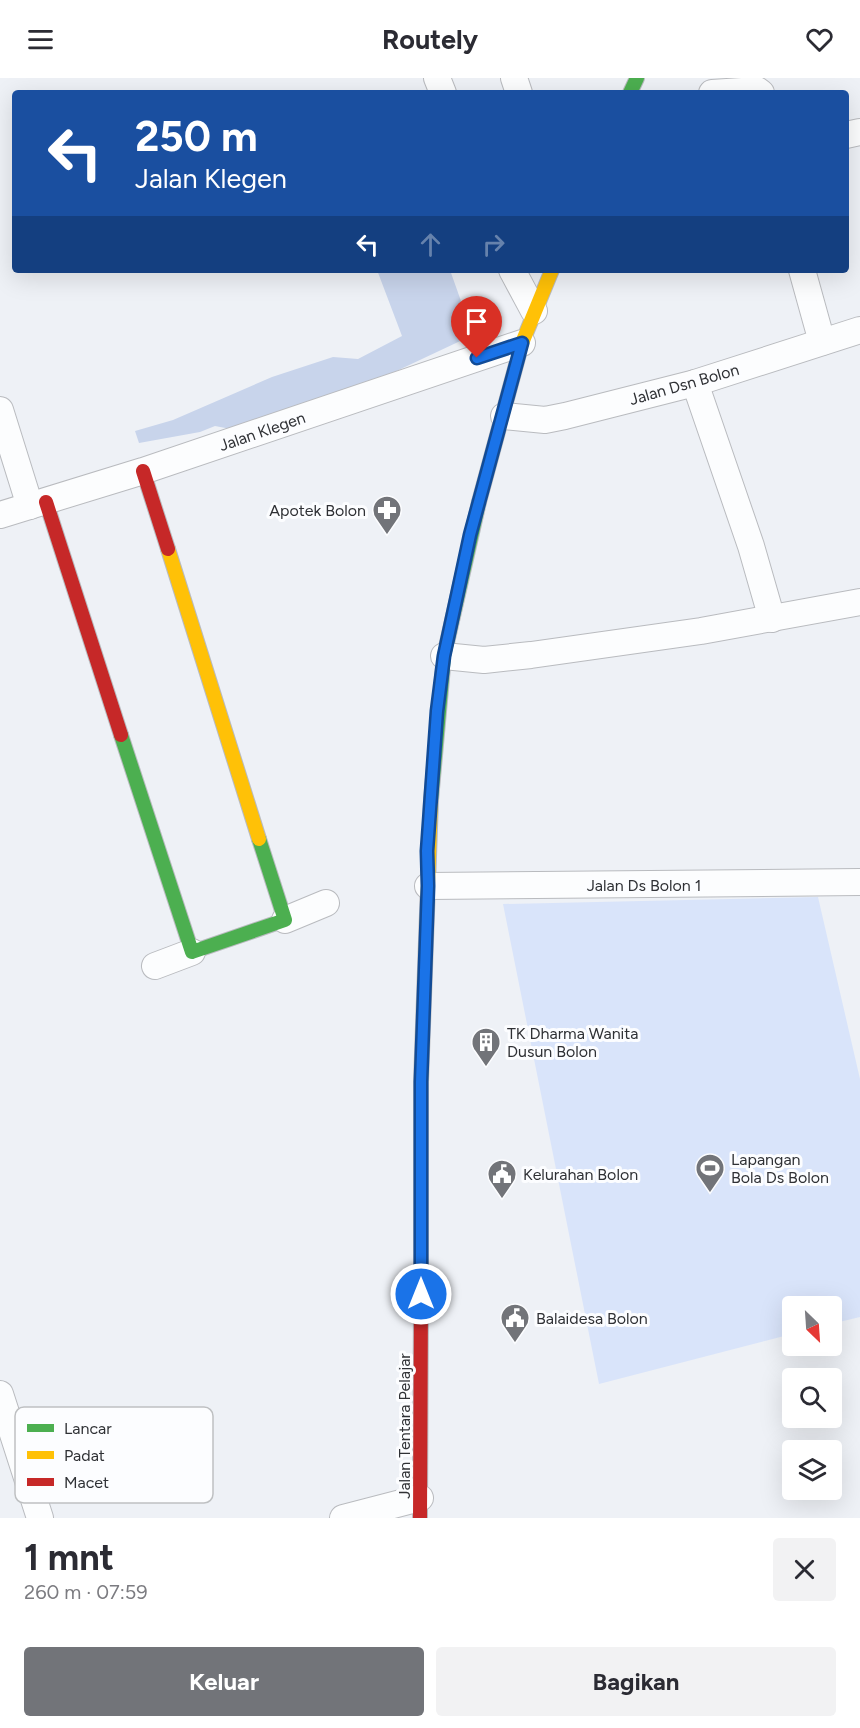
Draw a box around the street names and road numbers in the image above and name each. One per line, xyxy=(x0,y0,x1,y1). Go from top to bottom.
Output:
street label: Jalan Dsn Bolon xyxy=(627,360,741,409)
street label: Jalan Klegen xyxy=(216,408,308,455)
street label: Jalan Ds Bolon 1 xyxy=(587,876,701,895)
street label: Jalan Tentara Pelajar xyxy=(395,1353,414,1499)

